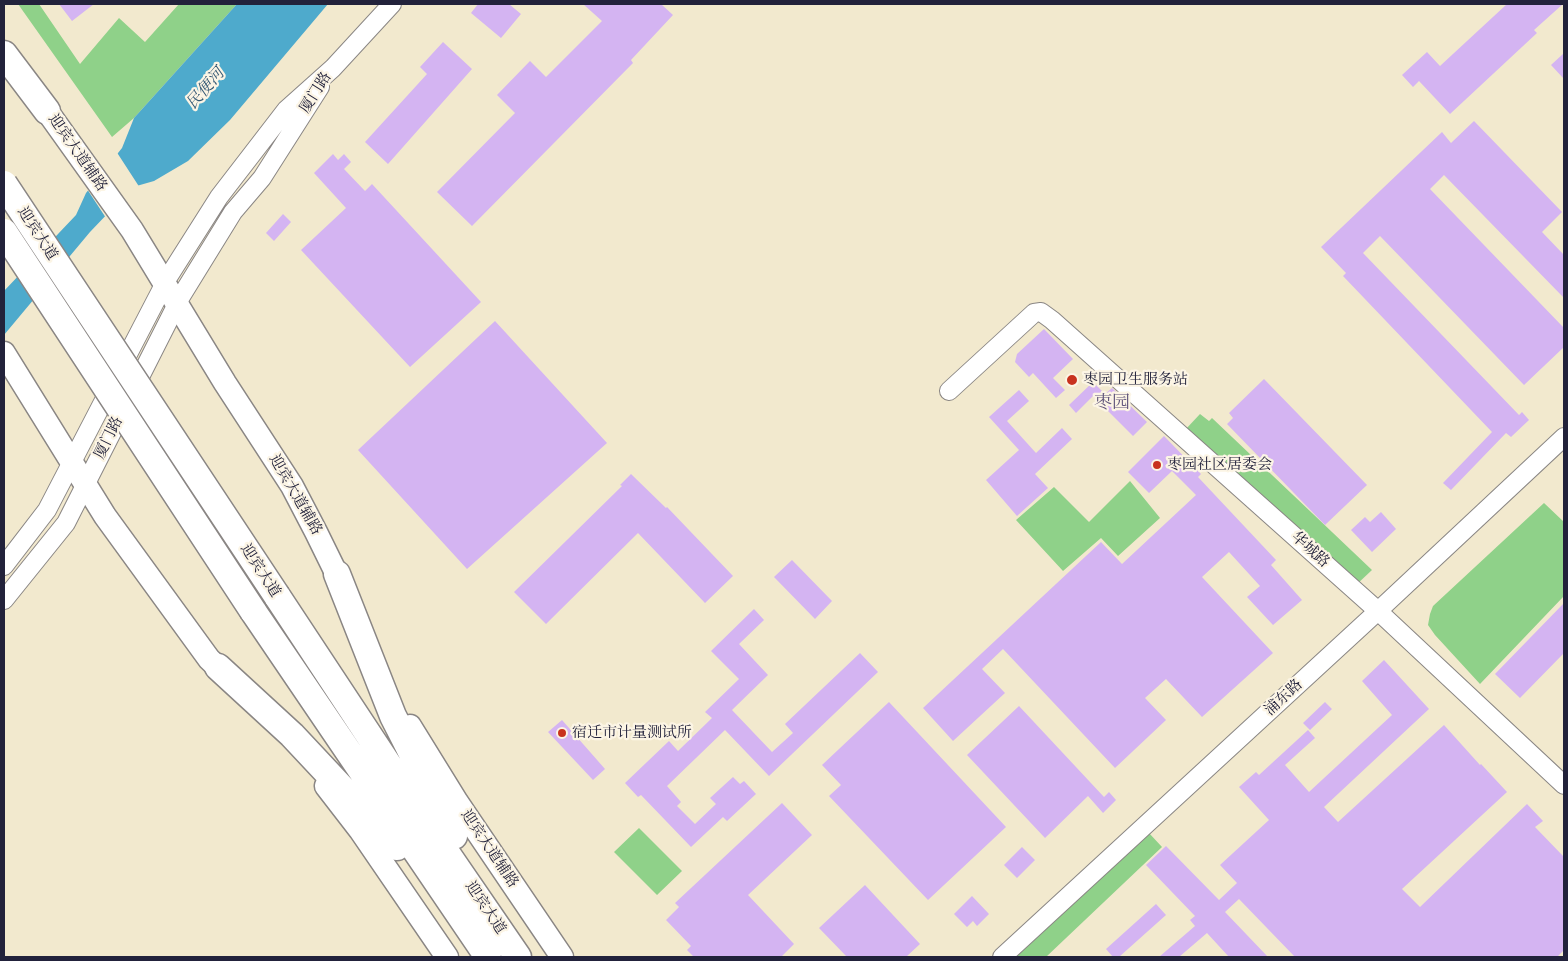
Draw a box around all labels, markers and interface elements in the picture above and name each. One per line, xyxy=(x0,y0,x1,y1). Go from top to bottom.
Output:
water label: 民便河 xyxy=(183,65,229,113)
street label: 厦门路 xyxy=(296,69,336,117)
street label: 迎宾大道辅路 xyxy=(44,111,110,195)
street label: 迎宾大道 xyxy=(13,204,61,264)
place label: 枣园卫生服务站 xyxy=(1083,371,1188,389)
marker: 枣园卫生服务站 xyxy=(1065,373,1079,387)
district label: 枣园 xyxy=(1094,393,1130,415)
street label: 厦门路 xyxy=(91,414,127,462)
street label: 迎宾大道辅路 xyxy=(265,452,325,538)
place label: 枣园社区居委会 xyxy=(1167,456,1272,474)
marker: 枣园社区居委会 xyxy=(1151,459,1163,471)
street label: 华城路 xyxy=(1287,528,1333,572)
street label: 迎宾大道 xyxy=(236,541,284,601)
street label: 浦东路 xyxy=(1261,676,1307,720)
place label: 宿迁市计量测试所 xyxy=(572,724,692,742)
marker: 宿迁市计量测试所 xyxy=(556,727,568,739)
street label: 迎宾大道辅路 xyxy=(456,807,522,891)
street label: 迎宾大道 xyxy=(461,878,509,938)

